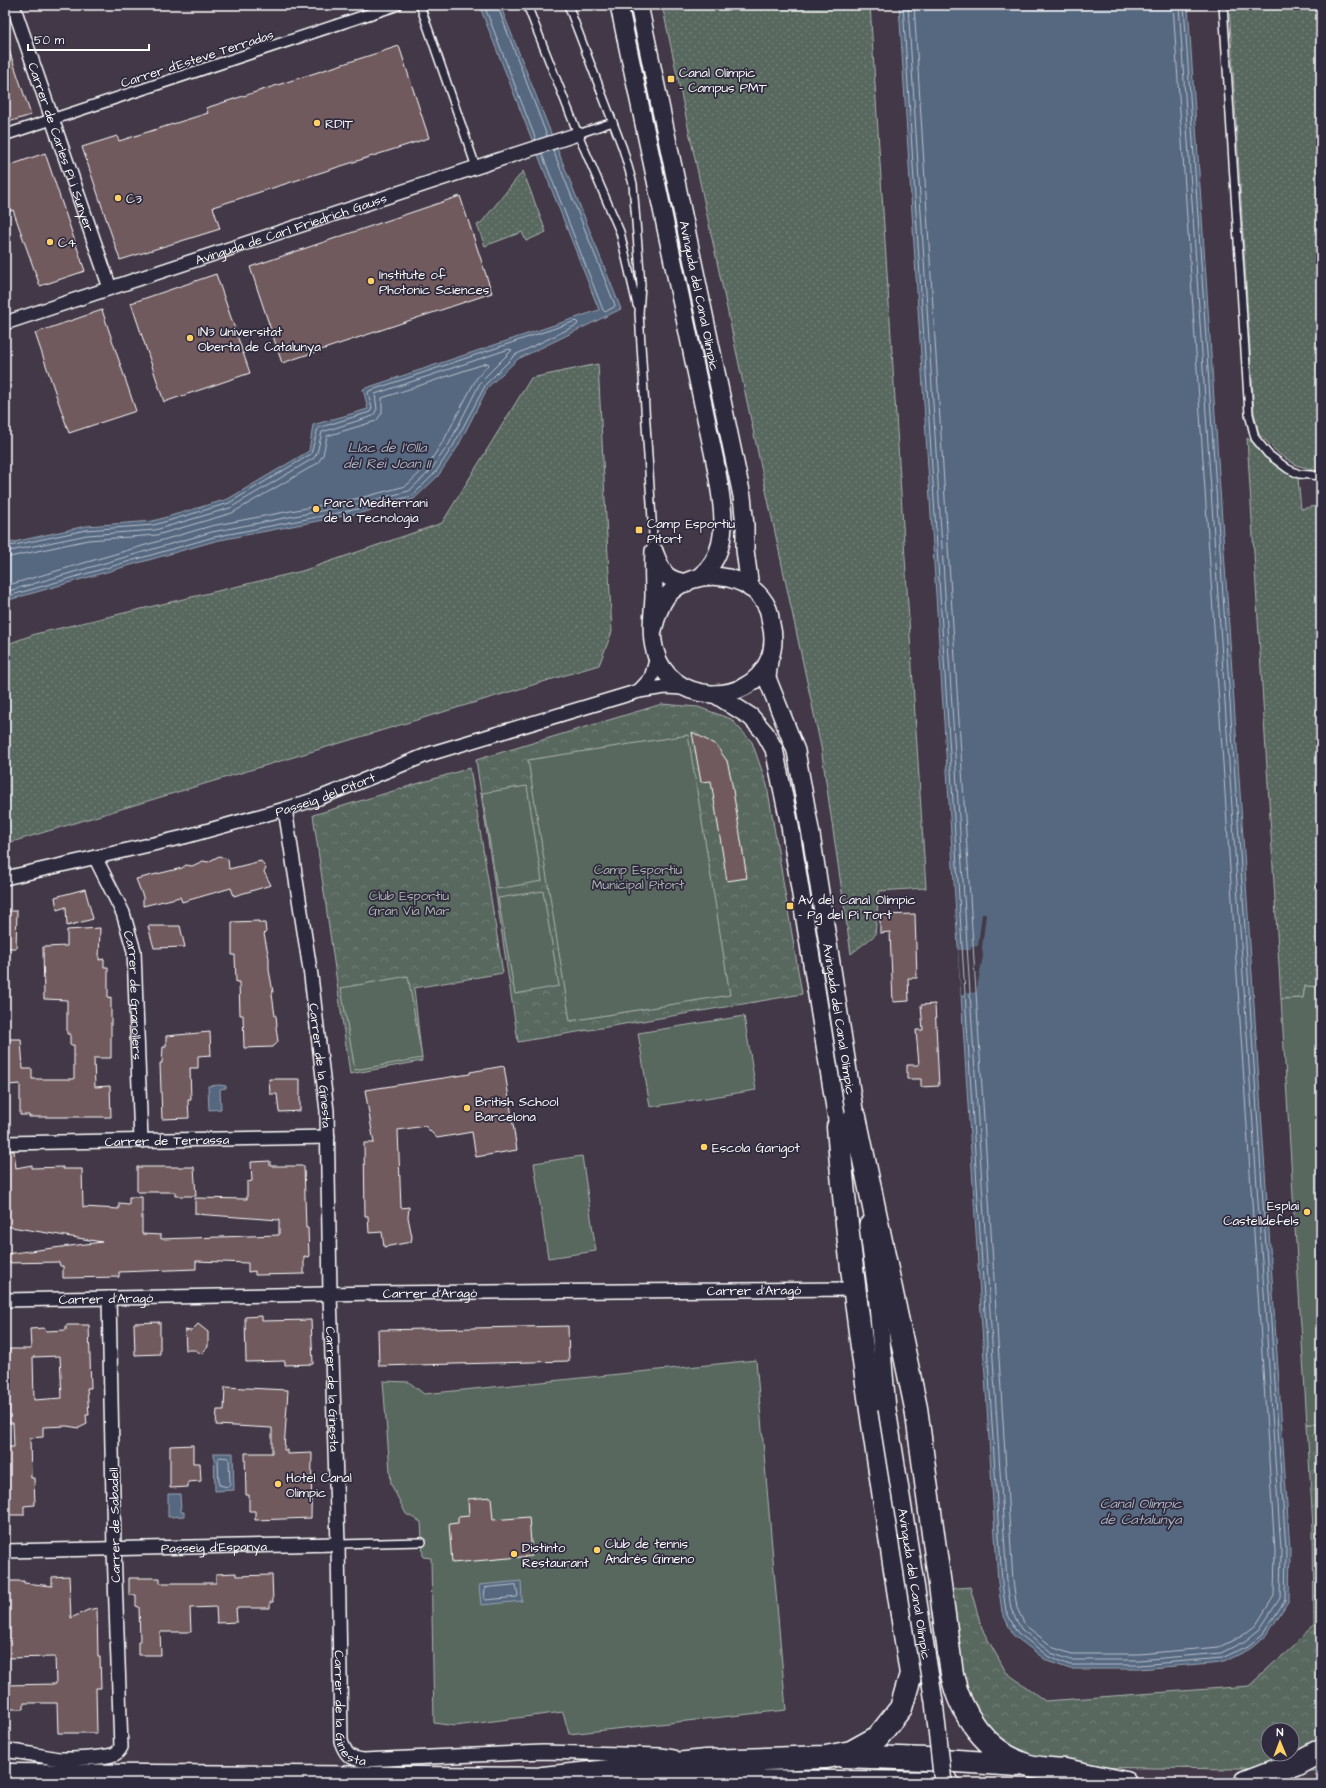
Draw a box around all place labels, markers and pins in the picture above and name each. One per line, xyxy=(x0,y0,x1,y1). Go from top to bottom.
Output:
place label: Canal Olímpic - Campus PMT xyxy=(679,64,768,97)
marker: Canal Olímpic - Campus PMT xyxy=(666,74,676,84)
place label: RDIT xyxy=(325,115,354,133)
marker: RDIT xyxy=(312,118,322,128)
place label: C3 xyxy=(126,190,142,208)
marker: C3 xyxy=(113,193,123,203)
place label: C4 xyxy=(58,234,76,252)
marker: C4 xyxy=(45,237,55,247)
place label: Institute of Photonic Sciences xyxy=(379,266,490,299)
marker: Institute of Photonic Sciences xyxy=(366,276,376,286)
place label: IN3 Universitat Oberta de Catalunya xyxy=(198,323,321,357)
marker: IN3 Universitat Oberta de Catalunya xyxy=(185,333,195,343)
place label: Parc Mediterrani de la Tecnologia xyxy=(324,494,428,528)
marker: Parc Mediterrani de la Tecnologia xyxy=(311,504,321,514)
place label: Camp Esportiu Pitort xyxy=(647,515,736,548)
marker: Camp Esportiu Pitort xyxy=(634,525,644,535)
place label: Av del Canal Olímpic - Pg del Pi Tort xyxy=(798,891,916,925)
marker: Av del Canal Olímpic - Pg del Pi Tort xyxy=(785,901,795,911)
place label: British School Barcelona xyxy=(475,1093,558,1126)
marker: British School Barcelona xyxy=(462,1103,472,1113)
place label: Escola Garigot xyxy=(712,1139,800,1158)
marker: Escola Garigot xyxy=(699,1142,709,1152)
place label: Esplai Castelldefels xyxy=(1223,1197,1299,1230)
marker: Esplai Castelldefels xyxy=(1302,1207,1312,1217)
place label: Hotel Canal Olimpic xyxy=(286,1469,352,1502)
marker: Hotel Canal Olimpic xyxy=(273,1479,283,1489)
place label: Club de tennis Andrés Gimeno xyxy=(605,1535,695,1568)
place label: Distinto Restaurant xyxy=(522,1539,590,1572)
marker: Club de tennis Andrés Gimeno xyxy=(592,1545,602,1555)
marker: Distinto Restaurant xyxy=(509,1549,519,1559)

